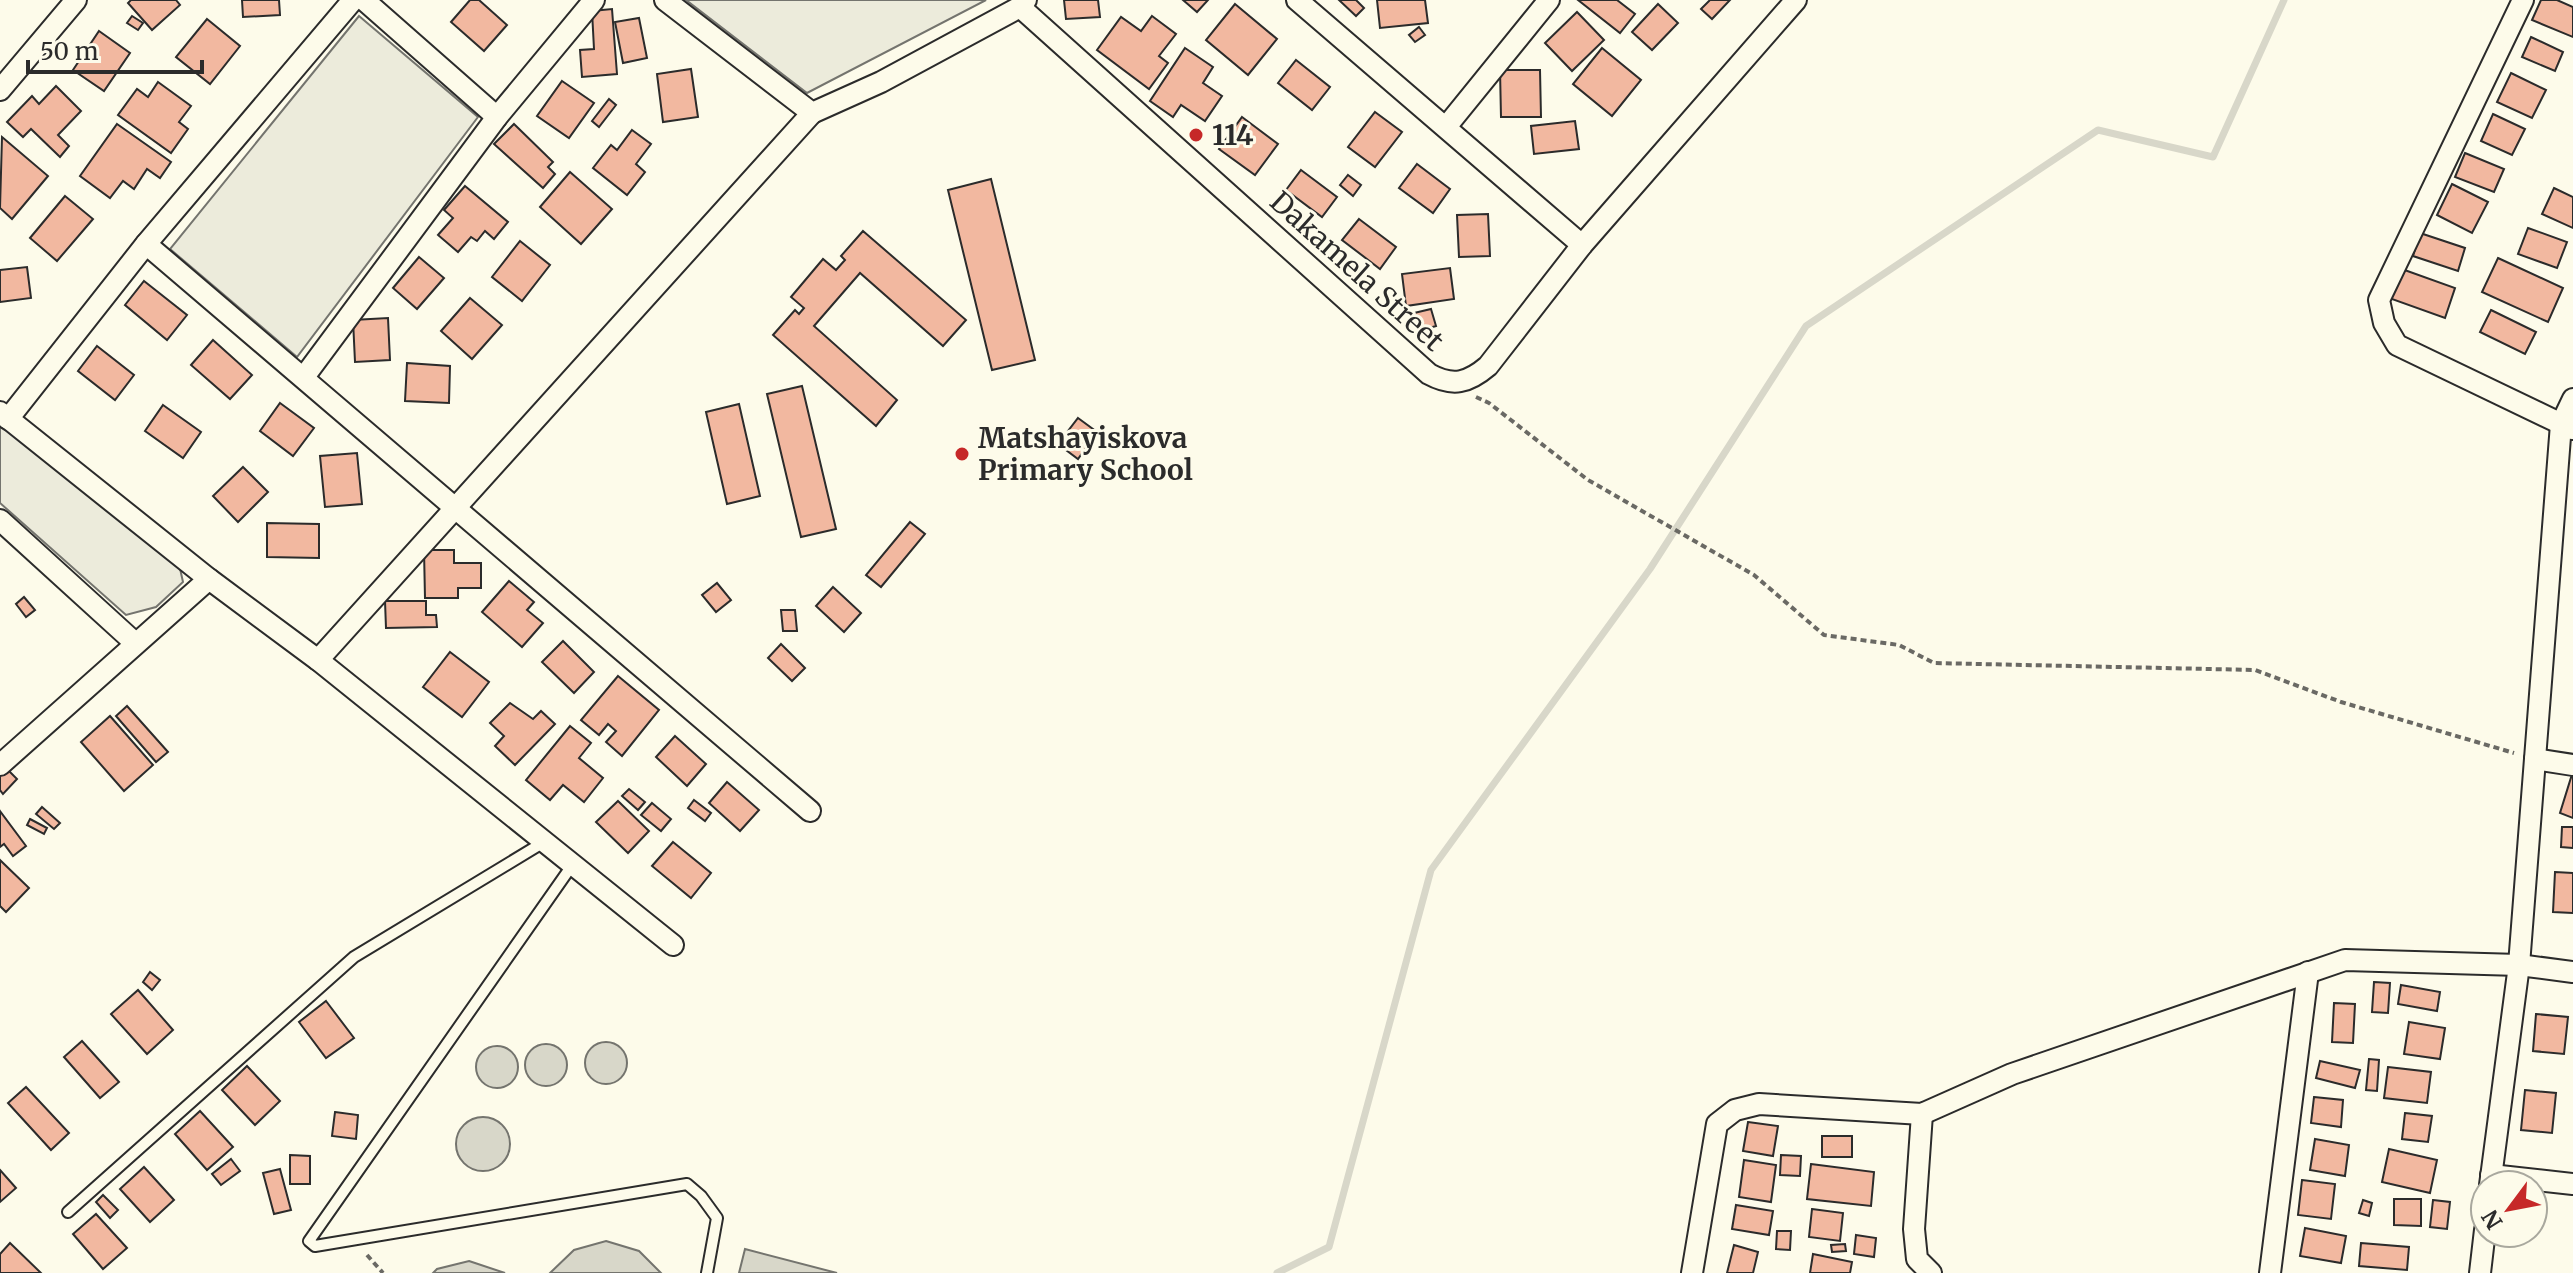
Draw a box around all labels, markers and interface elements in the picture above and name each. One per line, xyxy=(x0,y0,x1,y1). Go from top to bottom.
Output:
scale bar xyxy=(28,24,202,74)
text: 50 m xyxy=(40,36,99,67)
place label: 114 xyxy=(1212,117,1254,153)
marker: 114 xyxy=(1187,126,1205,144)
street label: Dakamela Street xyxy=(1263,184,1451,359)
place label: Matshayiskova Primary School xyxy=(978,420,1193,488)
marker: Matshayiskova Primary School xyxy=(953,445,971,463)
north arrow xyxy=(2469,1169,2549,1249)
text: N xyxy=(2475,1204,2509,1234)

